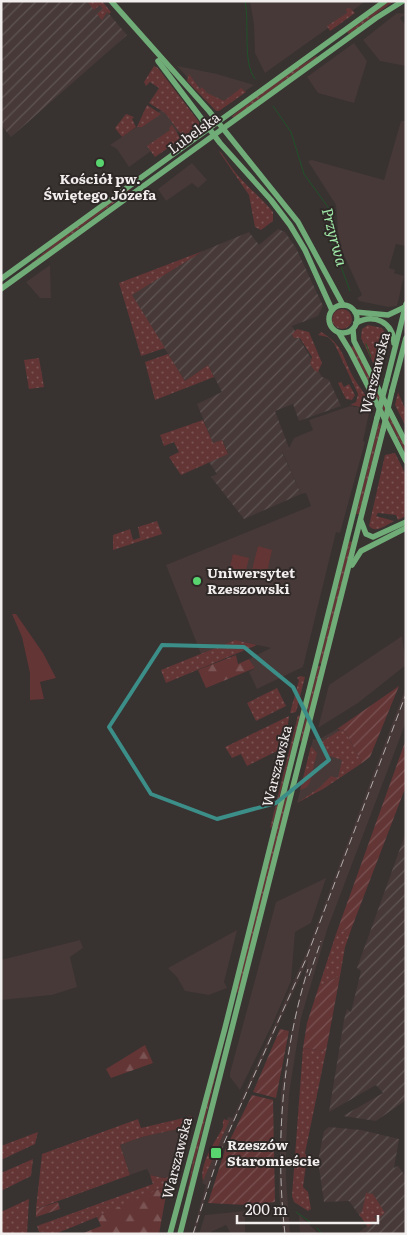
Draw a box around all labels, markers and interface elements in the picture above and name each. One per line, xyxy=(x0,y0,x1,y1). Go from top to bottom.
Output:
street label: Lubelska xyxy=(163,106,224,158)
marker: Kościół pw. Świętego Józefa xyxy=(94,157,106,169)
place label: Kościół pw. Świętego Józefa xyxy=(44,168,157,204)
water label: Przyrwa xyxy=(317,205,354,269)
street label: Warszawska xyxy=(354,329,394,416)
place label: Uniwersytet Rzeszowski xyxy=(207,562,296,598)
marker: Uniwersytet Rzeszowski xyxy=(191,575,203,587)
street label: Warszawska xyxy=(256,722,296,809)
street label: Warszawska xyxy=(156,1114,196,1201)
place label: Rzeszów Staromieście xyxy=(227,1134,320,1170)
marker: Rzeszów Staromieście xyxy=(209,1146,223,1160)
scale bar xyxy=(237,1192,378,1224)
text: 200 m xyxy=(245,1197,288,1220)

